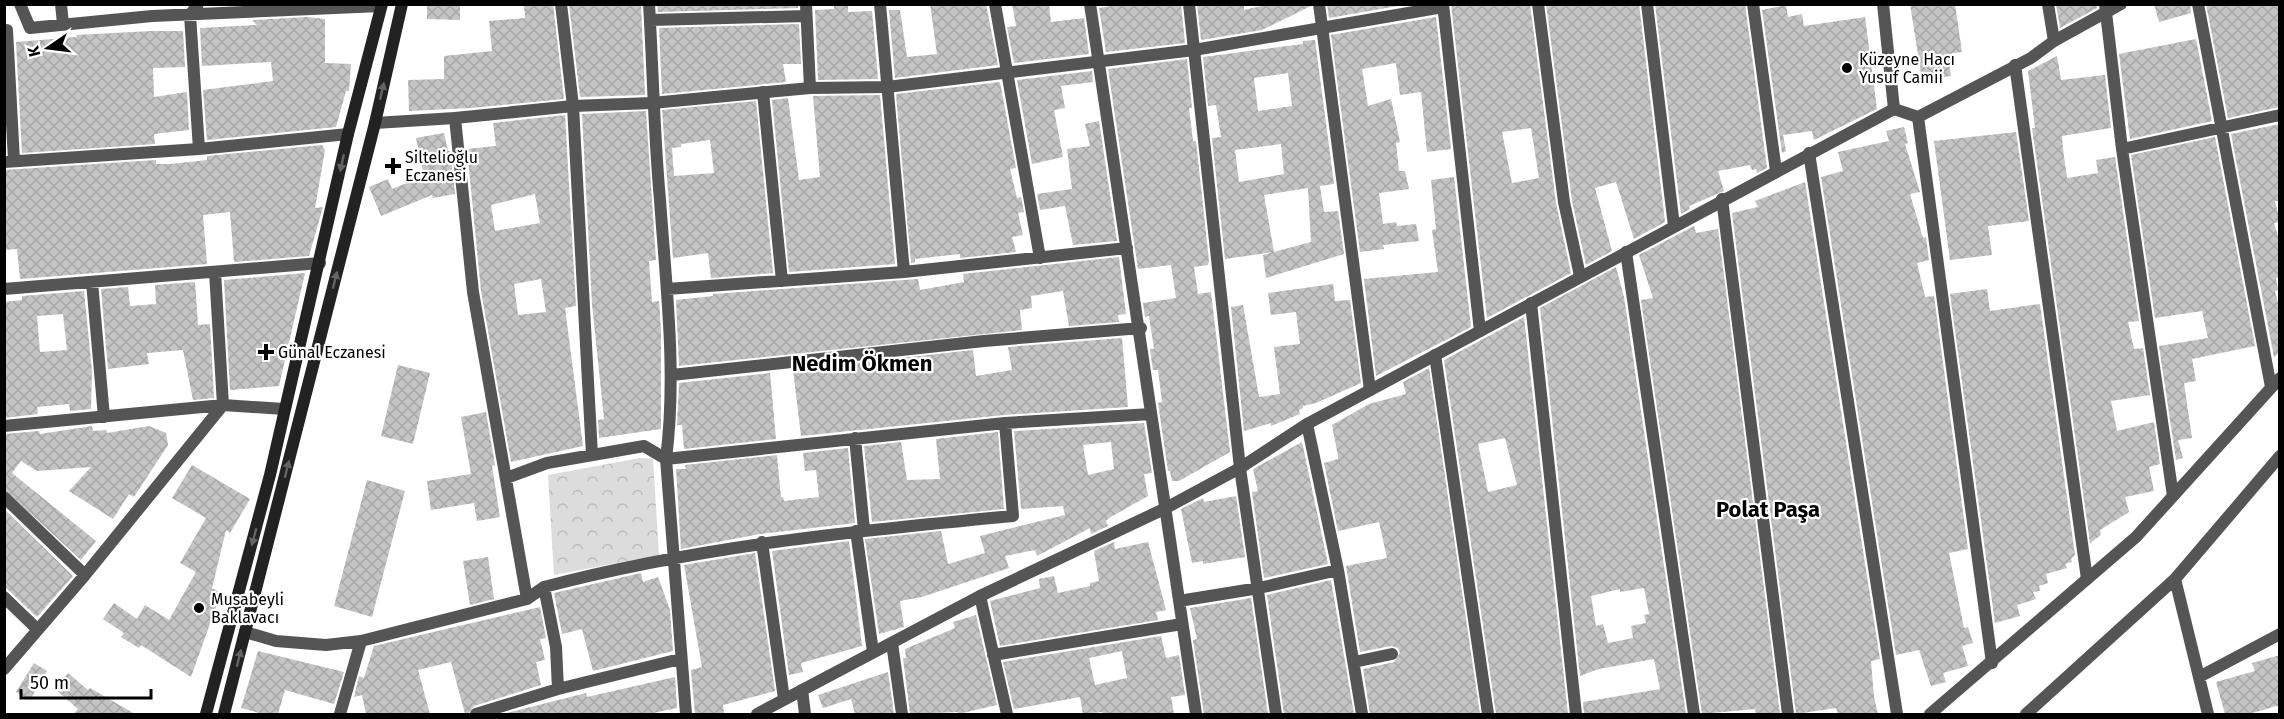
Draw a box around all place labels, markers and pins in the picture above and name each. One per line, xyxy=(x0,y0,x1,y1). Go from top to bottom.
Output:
place label: Küzeyne Hacı Yusuf Camii xyxy=(1859,50,1955,87)
marker: Küzeyne Hacı Yusuf Camii xyxy=(1840,61,1854,75)
place label: Siltelioğlu Eczanesi xyxy=(405,148,478,185)
marker: Siltelioğlu Eczanesi xyxy=(386,159,400,173)
place label: Günal Eczanesi xyxy=(278,343,386,362)
marker: Günal Eczanesi xyxy=(259,345,273,359)
place label: Musabeyli Baklavacı xyxy=(211,590,284,627)
marker: Musabeyli Baklavacı xyxy=(192,601,206,615)

